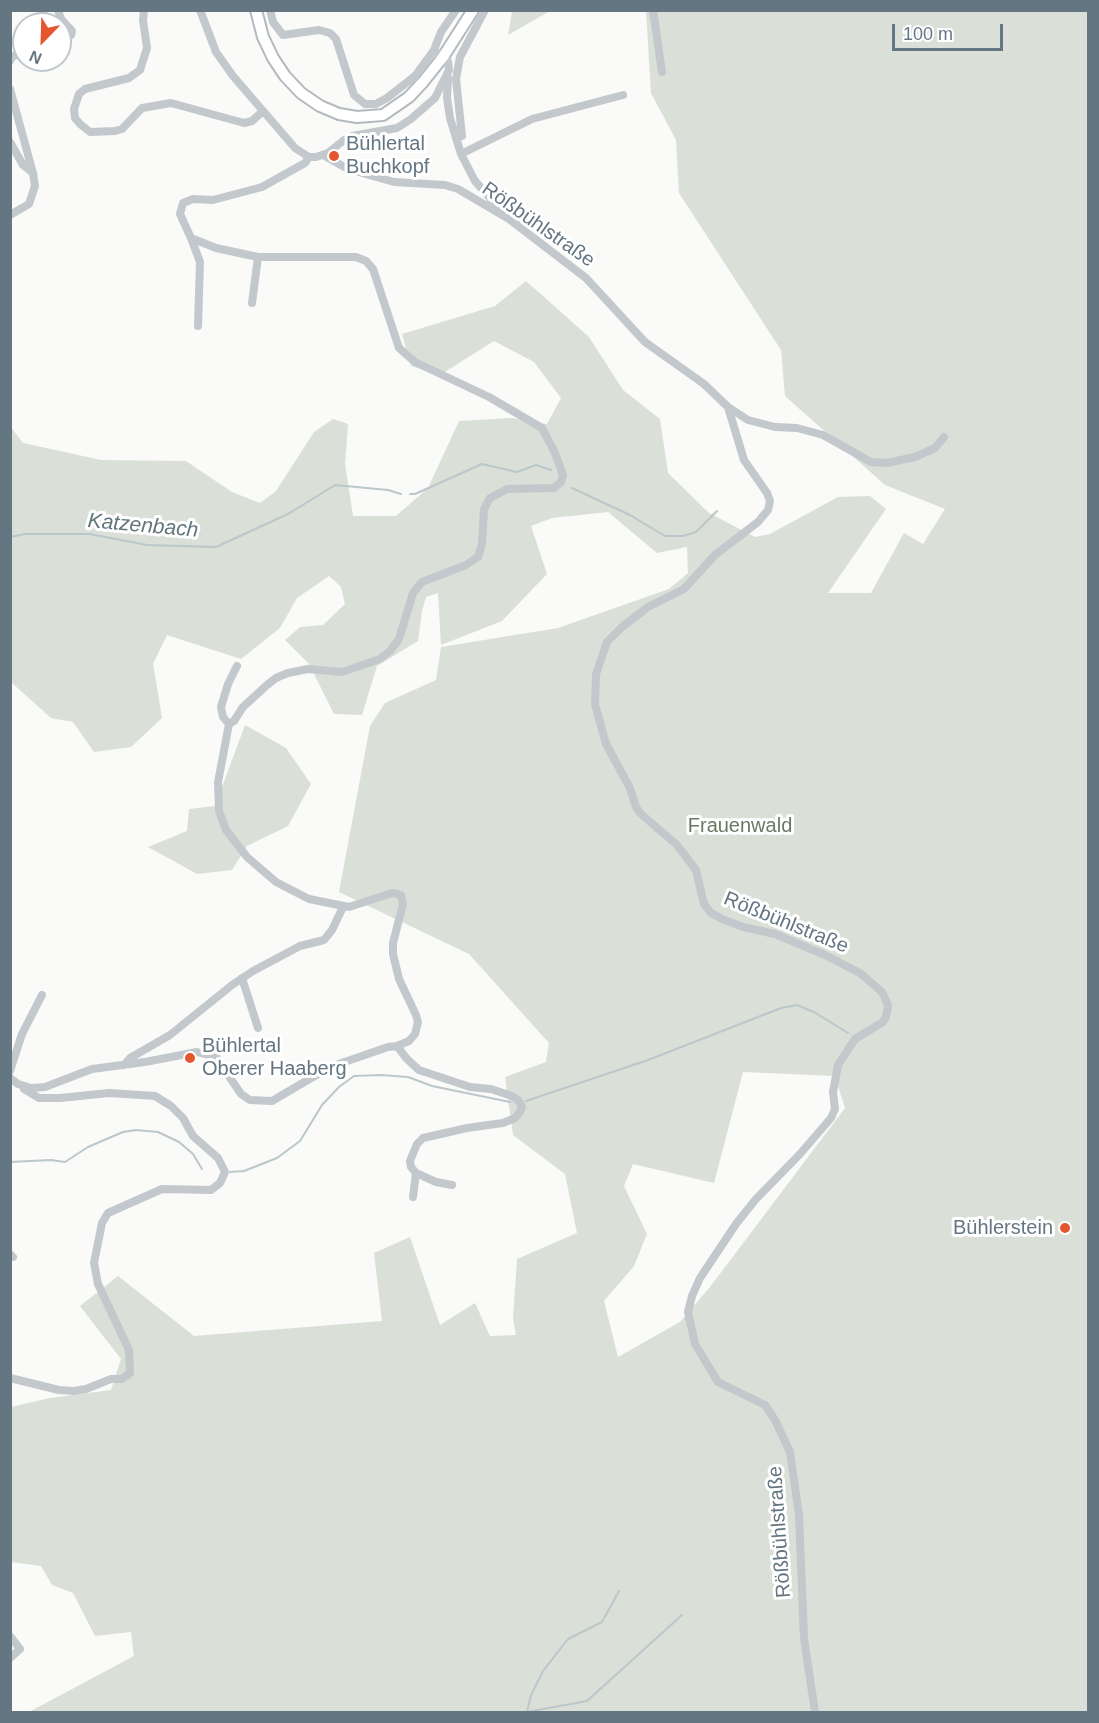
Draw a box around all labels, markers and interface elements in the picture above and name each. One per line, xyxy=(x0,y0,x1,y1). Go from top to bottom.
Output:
north arrow xyxy=(12,12,72,72)
scale bar xyxy=(895,12,1006,50)
text: 100 m xyxy=(903,24,953,44)
text: N xyxy=(27,47,44,67)
place label: Bühlertal Buchkopf xyxy=(346,132,429,179)
marker: Bühlertal Buchkopf xyxy=(327,149,341,163)
street label: Rößbühlstraße xyxy=(477,177,599,273)
water label: Katzenbach xyxy=(87,509,199,543)
park label: Frauenwald xyxy=(688,814,792,838)
street label: Rößbühlstraße xyxy=(720,887,852,959)
place label: Bühlertal Oberer Haaberg xyxy=(202,1034,347,1081)
marker: Bühlertal Oberer Haaberg xyxy=(183,1051,197,1065)
place label: Bühlerstein xyxy=(953,1216,1053,1240)
marker: Bühlerstein xyxy=(1058,1221,1072,1235)
street label: Rößbühlstraße xyxy=(763,1465,797,1599)

